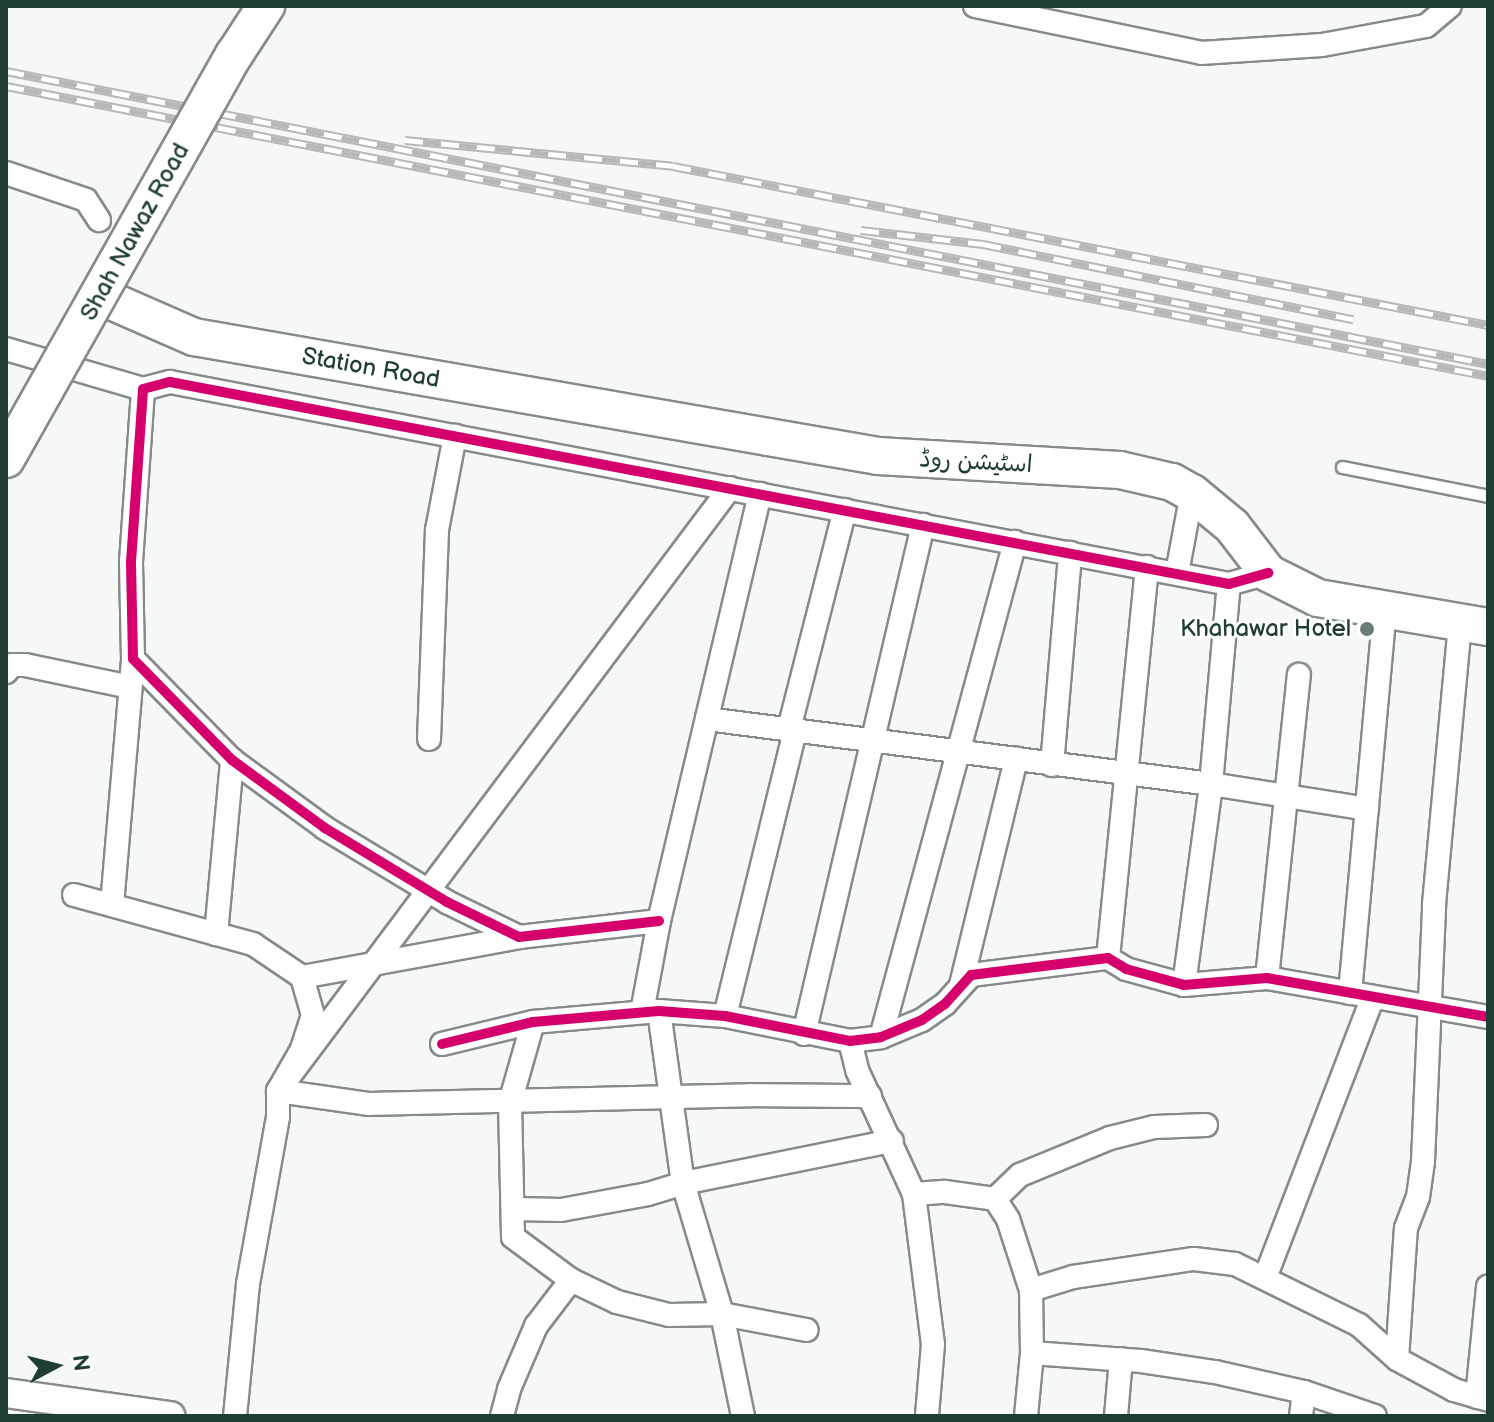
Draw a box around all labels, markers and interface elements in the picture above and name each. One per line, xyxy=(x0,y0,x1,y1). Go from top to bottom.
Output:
street label: Shah Nawaz Road xyxy=(74,138,196,326)
street label: Station Road xyxy=(300,342,442,394)
street label: اسٹیشن روڈ xyxy=(919,445,1033,479)
place label: Khahawar Hotel xyxy=(1180,615,1351,643)
marker: Khahawar Hotel xyxy=(1358,620,1376,638)
north arrow xyxy=(16,1326,96,1406)
text: N xyxy=(66,1353,95,1373)

